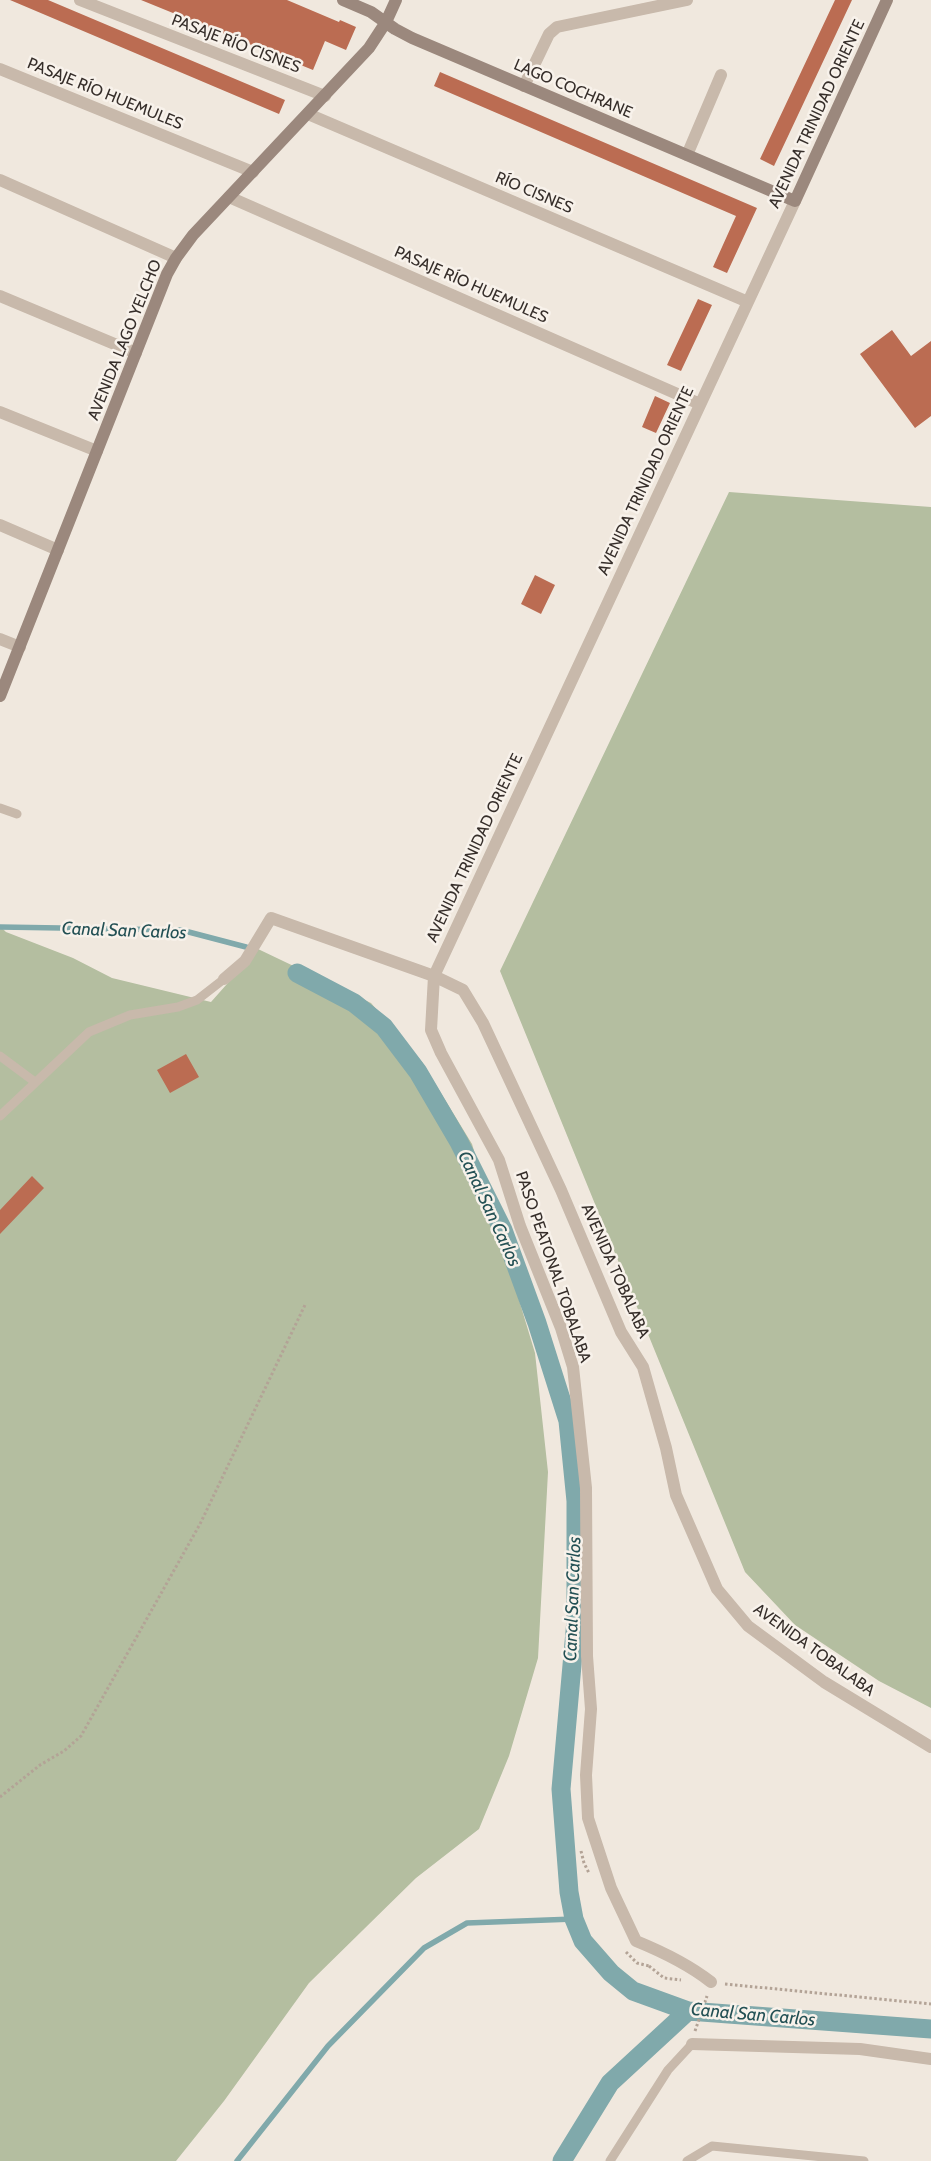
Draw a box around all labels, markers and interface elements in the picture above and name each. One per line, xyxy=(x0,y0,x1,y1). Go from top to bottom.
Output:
street label: PASAJE RÍO CISNES xyxy=(169,11,303,77)
street label: AVENIDA TRINIDAD ORIENTE xyxy=(765,17,869,211)
street label: PASAJE RÍO HUEMULES xyxy=(24,54,186,134)
street label: LAGO COCHRANE xyxy=(511,55,635,123)
street label: RÍO CISNES xyxy=(492,168,576,218)
street label: PASAJE RÍO HUEMULES xyxy=(391,242,551,328)
street label: AVENIDA LAGO YELCHO xyxy=(84,257,166,423)
street label: AVENIDA TRINIDAD ORIENTE xyxy=(594,384,698,578)
street label: AVENIDA TRINIDAD ORIENTE xyxy=(423,751,527,945)
water label: Canal San Carlos xyxy=(61,918,187,944)
water label: Canal San Carlos xyxy=(453,1148,525,1270)
street label: PASO PEATONAL TOBALABA xyxy=(511,1169,595,1365)
street label: AVENIDA TOBALABA xyxy=(577,1201,653,1341)
water label: Canal San Carlos xyxy=(560,1536,586,1662)
street label: AVENIDA TOBALABA xyxy=(750,1600,878,1700)
water label: Canal San Carlos xyxy=(690,1999,816,2031)

